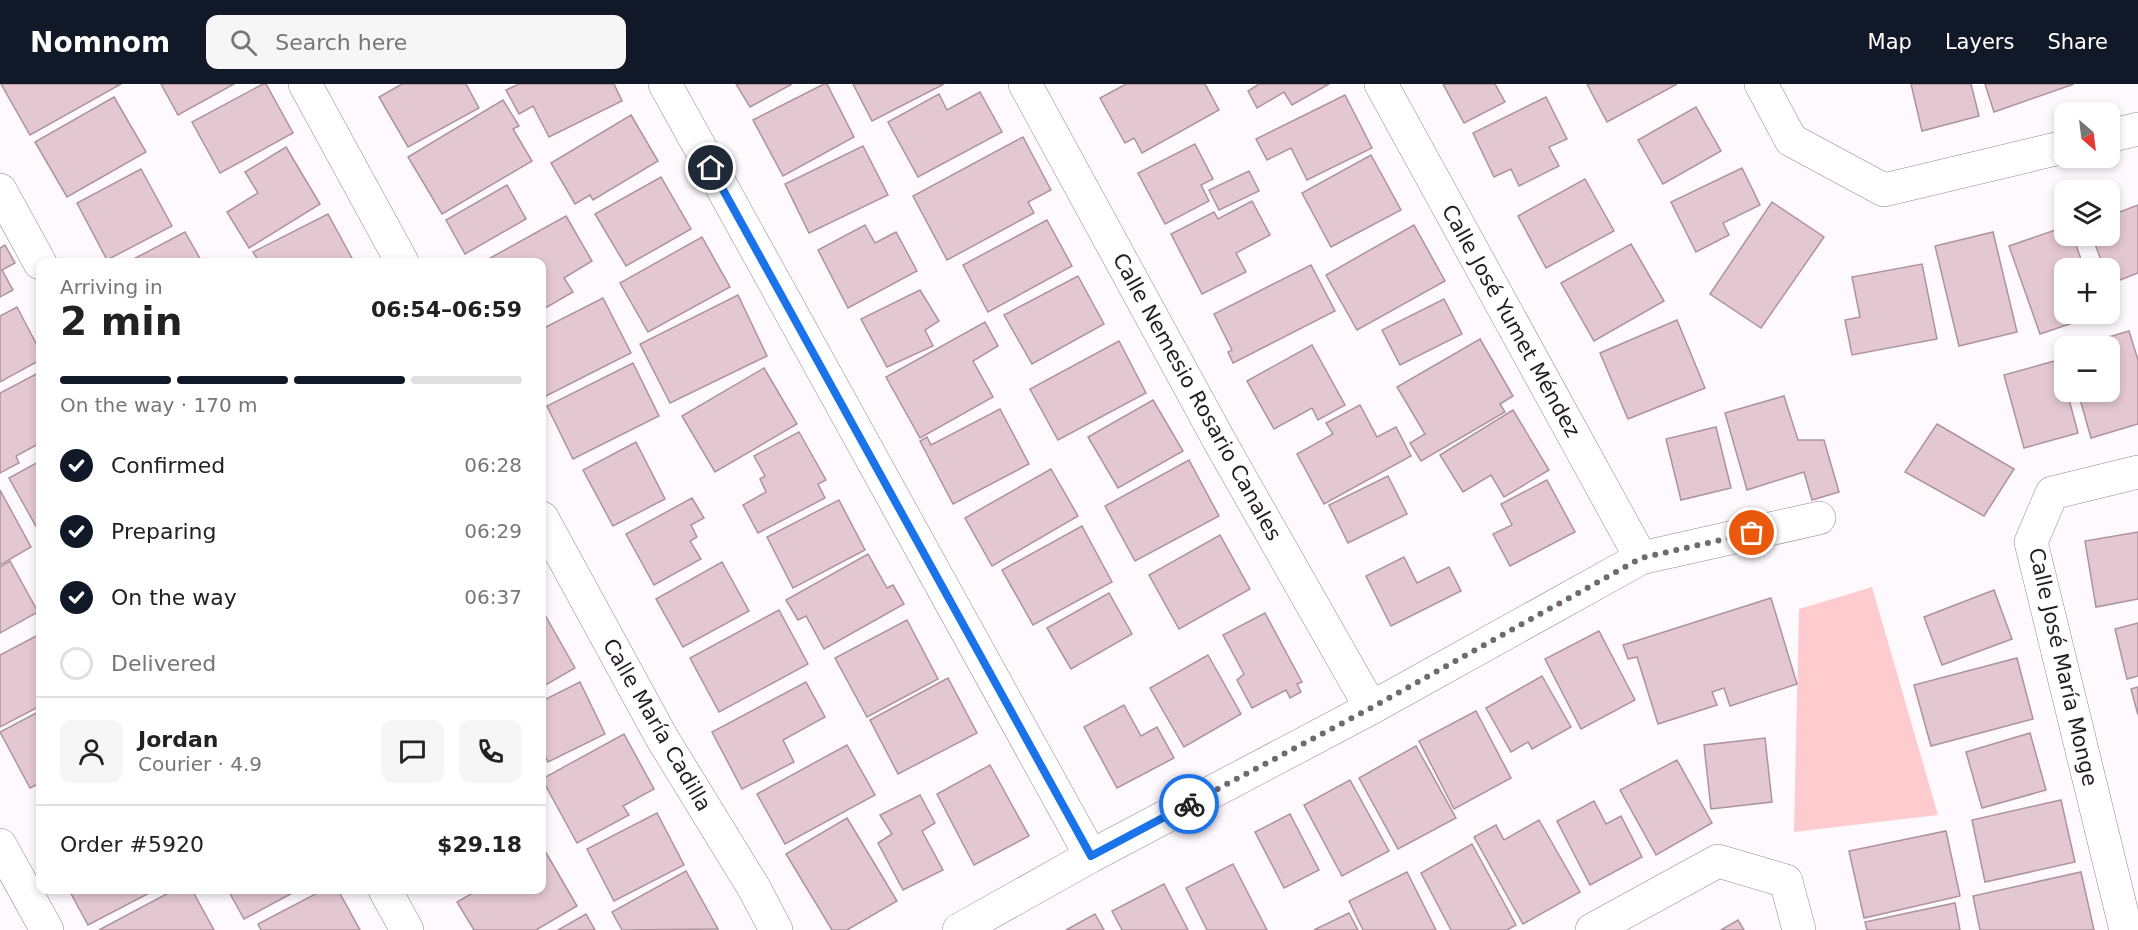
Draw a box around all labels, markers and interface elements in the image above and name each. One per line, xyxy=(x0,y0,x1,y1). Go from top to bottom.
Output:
search box xyxy=(206,15,626,69)
text: Nomnom xyxy=(30,26,170,59)
icon: search xyxy=(227,26,260,59)
text: Search here xyxy=(275,30,407,55)
text: Map xyxy=(1868,30,1912,54)
text: Layers xyxy=(1945,30,2014,54)
text: Share xyxy=(2047,30,2108,54)
north arrow xyxy=(2054,102,2120,168)
map controls xyxy=(2054,102,2120,402)
pin xyxy=(685,142,736,193)
icon: home xyxy=(694,151,727,184)
button: layers xyxy=(2054,180,2120,246)
street label: Calle José Yumet Méndez xyxy=(1437,201,1585,441)
street label: Calle Nemesio Rosario Canales xyxy=(1108,249,1286,545)
button: + xyxy=(2054,258,2120,324)
text: Arriving in xyxy=(60,275,163,299)
text: 06:54–06:59 xyxy=(371,297,522,322)
text: 2 min xyxy=(60,299,182,344)
button: − xyxy=(2054,336,2120,402)
text: On the way · 170 m xyxy=(60,393,258,417)
icon: check xyxy=(60,449,93,482)
text: Confirmed xyxy=(111,453,225,478)
text: 06:28 xyxy=(464,453,522,477)
pin xyxy=(1726,507,1777,558)
icon: check xyxy=(60,515,93,548)
icon: bag xyxy=(1735,516,1768,549)
text: Preparing xyxy=(111,519,217,544)
text: 06:29 xyxy=(464,519,522,543)
street label: Calle José María Monge xyxy=(2024,545,2102,789)
icon: check xyxy=(60,581,93,614)
text: On the way xyxy=(111,585,237,610)
text: 06:37 xyxy=(464,585,522,609)
street label: Calle María Cadilla xyxy=(598,635,716,815)
text: Delivered xyxy=(111,651,216,676)
button: person xyxy=(60,720,123,783)
button: chat xyxy=(381,720,444,783)
button: phone xyxy=(459,720,522,783)
text: Jordan xyxy=(138,727,218,752)
text: Courier · 4.9 xyxy=(138,752,262,776)
courier xyxy=(1159,774,1219,834)
icon: bike xyxy=(1173,788,1206,821)
text: Order #5920 xyxy=(60,832,204,857)
text: $29.18 xyxy=(437,832,522,857)

